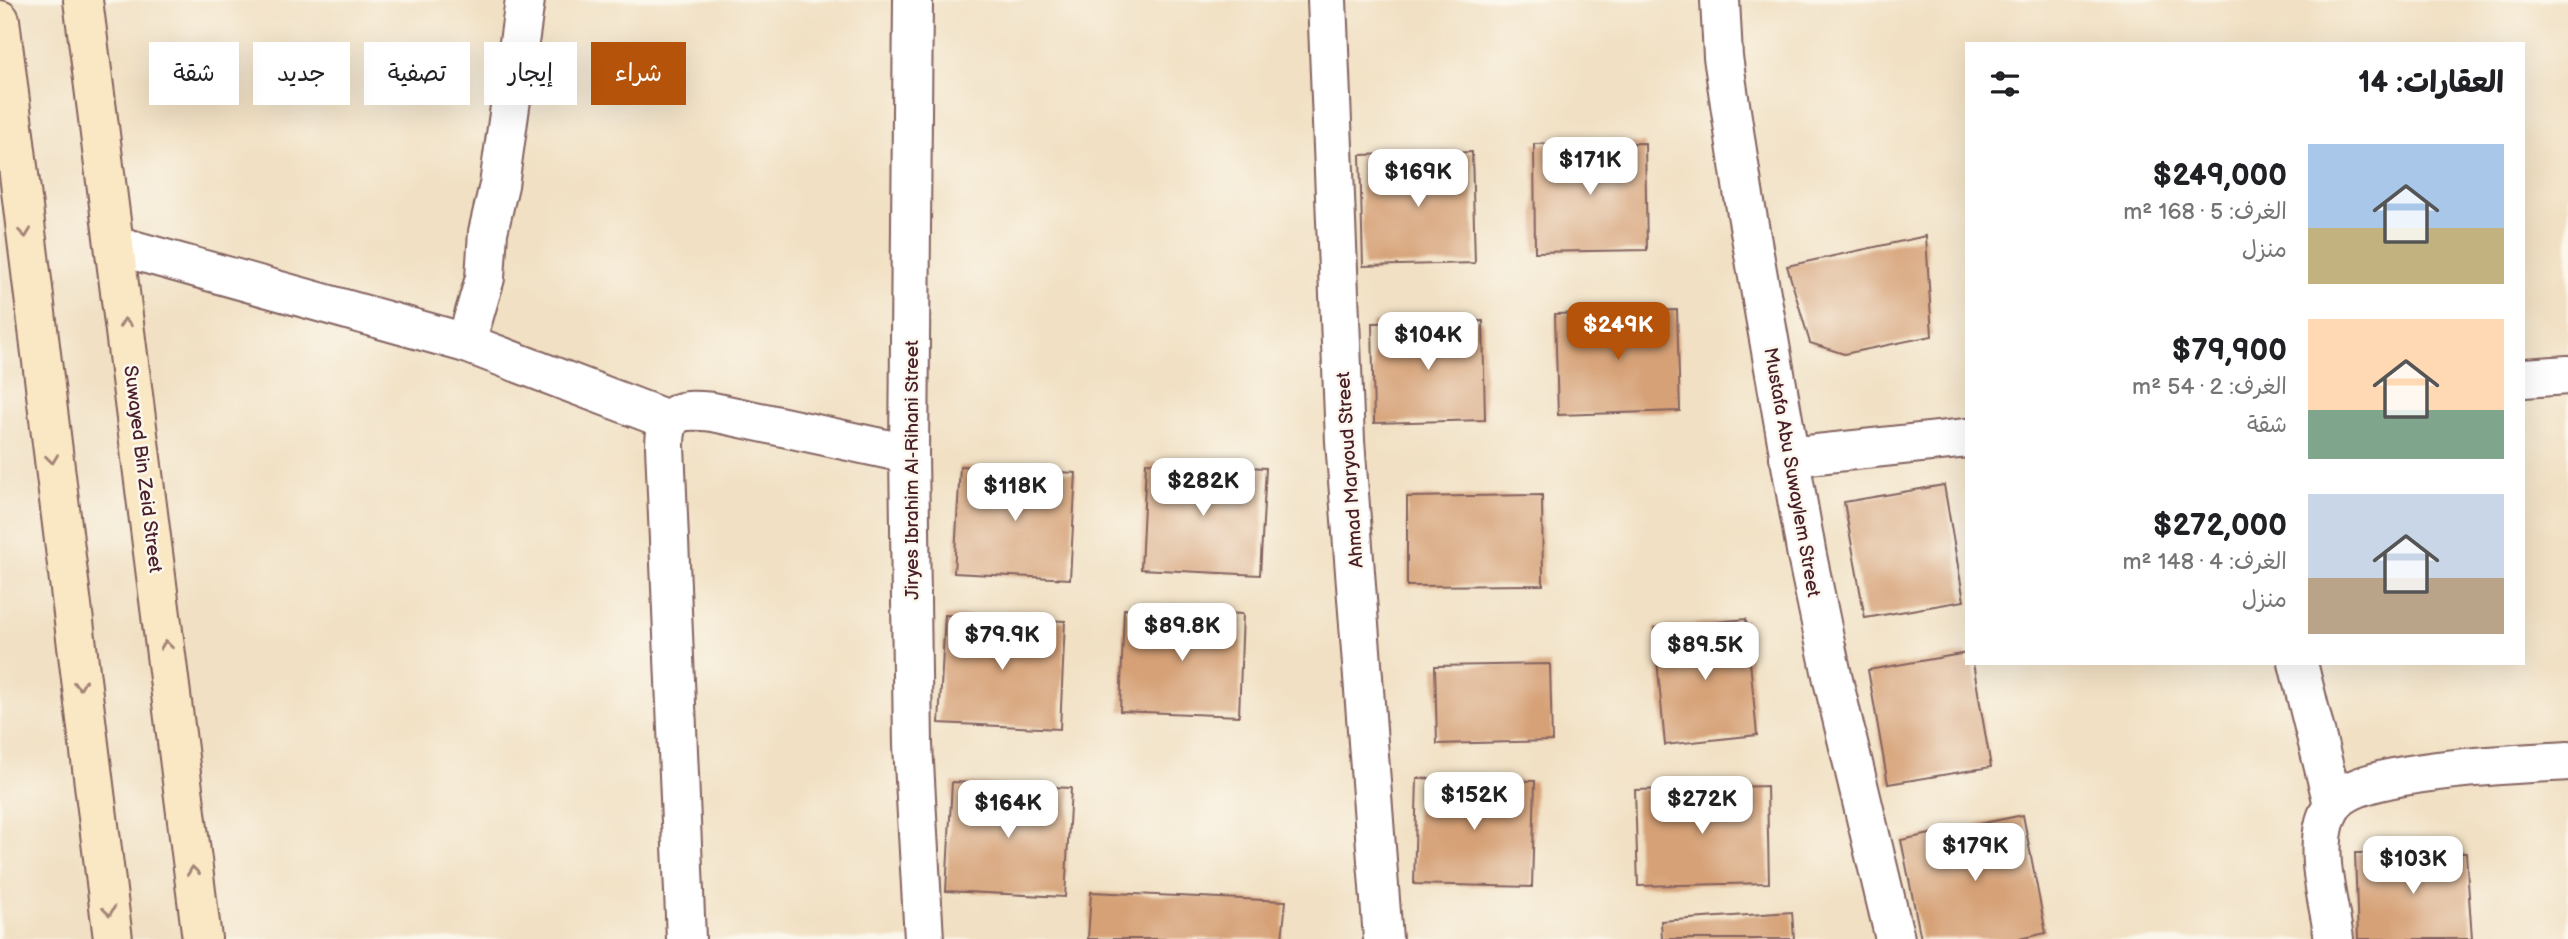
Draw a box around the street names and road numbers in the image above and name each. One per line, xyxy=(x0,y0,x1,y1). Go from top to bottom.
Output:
street label: Jiryes Ibrahim Al-Rihani Street xyxy=(901,340,924,600)
street label: Mustafa Abu Suwaylem Street xyxy=(1758,346,1825,599)
street label: Suwayed Bin Zeid Street xyxy=(118,364,167,574)
street label: Ahmad Maryoud Street xyxy=(1332,371,1369,569)

